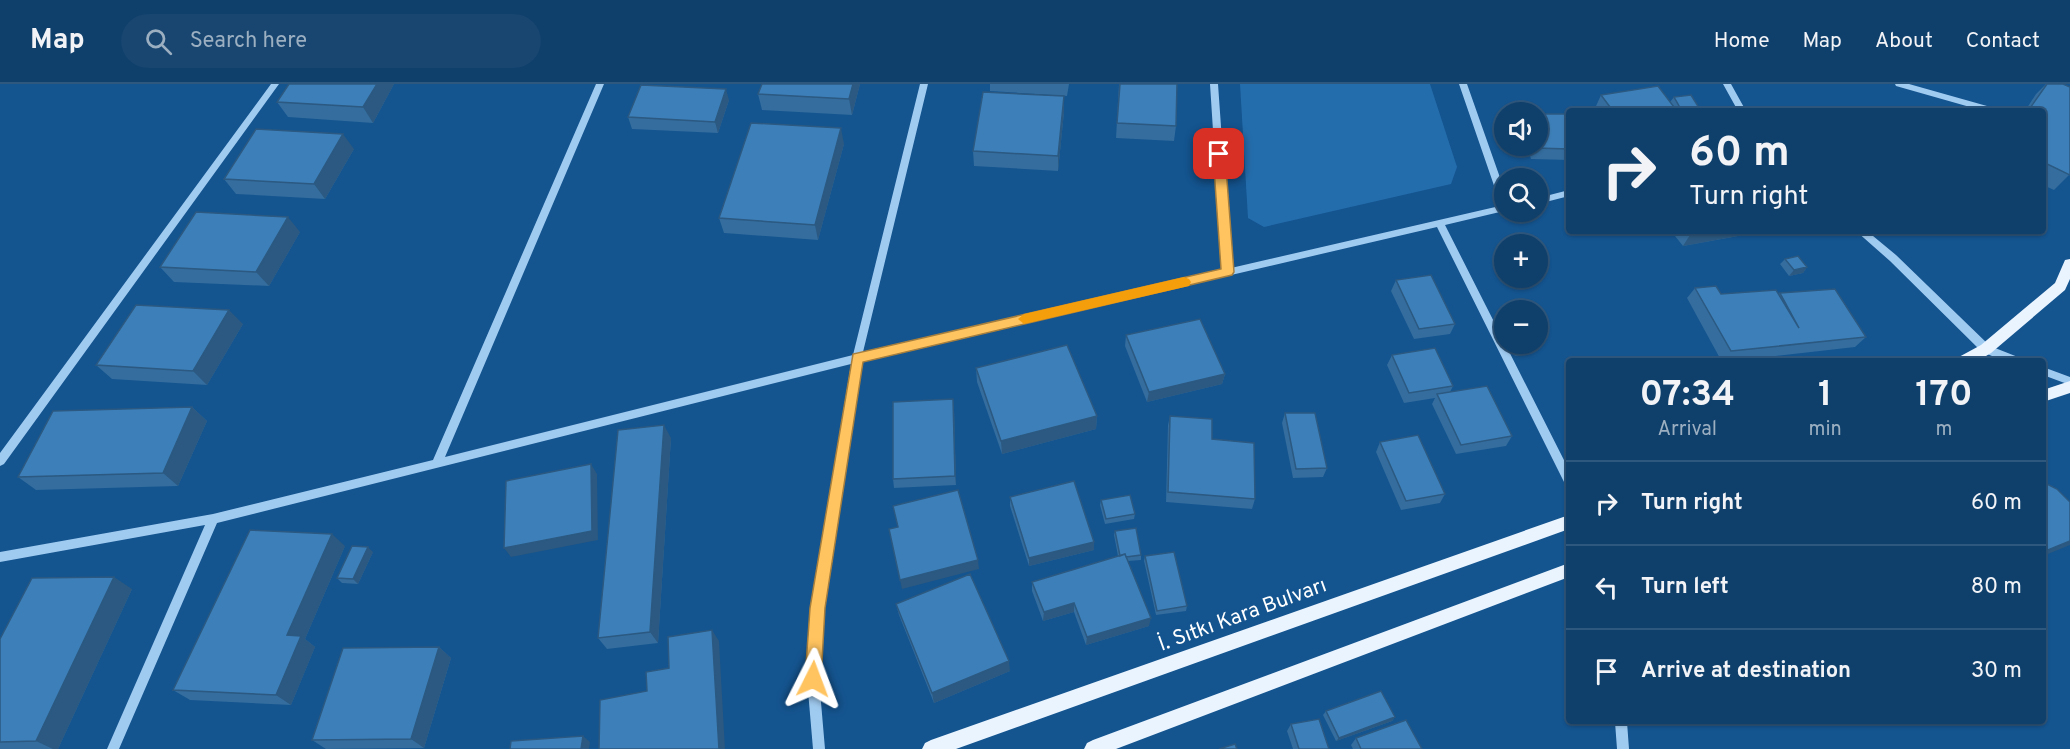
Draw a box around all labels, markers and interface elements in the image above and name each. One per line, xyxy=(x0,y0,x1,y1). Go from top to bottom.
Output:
search box xyxy=(121,14,541,68)
text: Map xyxy=(30,23,85,59)
icon: search xyxy=(142,25,175,58)
text: Search here xyxy=(190,28,307,55)
text: Home xyxy=(1714,28,1770,55)
text: Map xyxy=(1803,28,1842,55)
text: About xyxy=(1875,28,1933,55)
text: Contact xyxy=(1966,28,2040,55)
map controls xyxy=(1494,102,1548,354)
button: sound xyxy=(1494,102,1548,156)
pin xyxy=(1193,128,1244,179)
text: 60 m xyxy=(1689,128,1790,181)
icon: right xyxy=(1590,132,1668,210)
icon: arrive xyxy=(1202,137,1235,170)
button: search xyxy=(1494,168,1548,222)
text: Turn right xyxy=(1689,180,1808,214)
button: + xyxy=(1494,234,1548,288)
button: − xyxy=(1494,300,1548,354)
text: 07:34 xyxy=(1639,373,1735,419)
text: 1 xyxy=(1818,373,1832,419)
text: 170 xyxy=(1915,373,1973,419)
text: Arrival xyxy=(1657,417,1717,443)
text: min xyxy=(1809,417,1842,443)
text: m xyxy=(1935,417,1952,443)
icon: right xyxy=(1590,487,1623,520)
text: Turn right xyxy=(1641,490,1743,517)
text: 60 m xyxy=(1971,490,2022,517)
icon: left xyxy=(1590,571,1623,604)
street label: İ. Sıtkı Kara Bulvarı xyxy=(1155,572,1330,658)
text: Turn left xyxy=(1641,574,1729,601)
text: 80 m xyxy=(1971,574,2022,601)
position arrow xyxy=(781,647,845,711)
icon: arrive xyxy=(1590,655,1623,688)
text: Arrive at destination xyxy=(1641,658,1851,685)
text: 30 m xyxy=(1971,658,2022,685)

